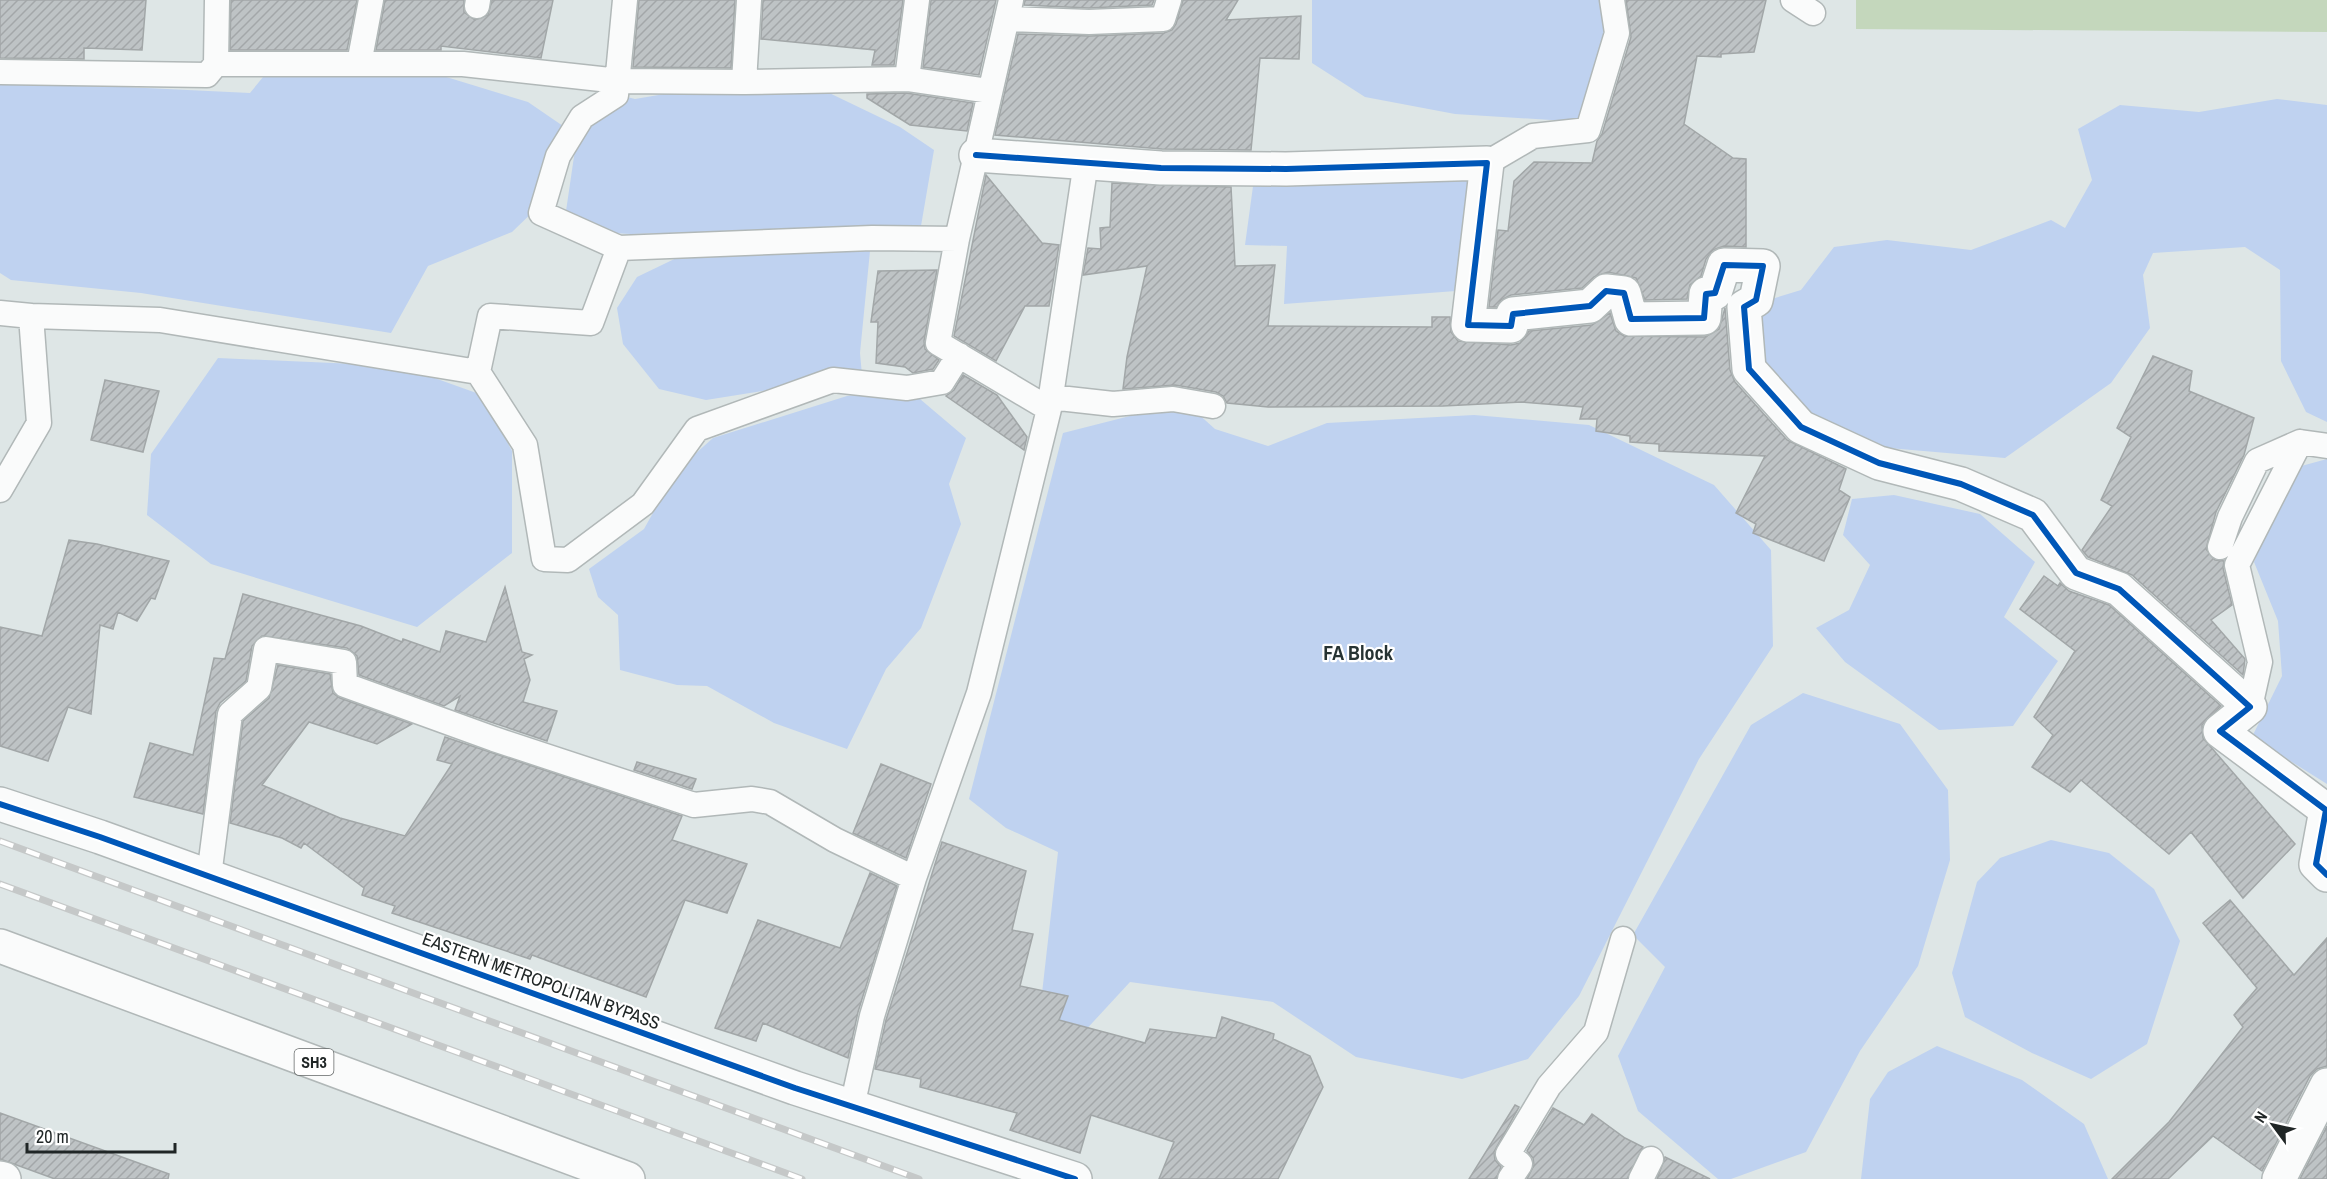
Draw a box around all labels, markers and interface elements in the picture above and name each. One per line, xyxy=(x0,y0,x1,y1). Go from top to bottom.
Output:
district label: FA Block xyxy=(1323,639,1394,666)
street label: EASTERN METROPOLITAN BYPASS xyxy=(419,926,664,1035)
road number: SH3 xyxy=(294,1049,334,1075)
north arrow xyxy=(2243,1095,2303,1155)
text: N xyxy=(2249,1107,2272,1127)
scale bar xyxy=(27,1116,176,1154)
text: 20 m xyxy=(36,1124,69,1149)

